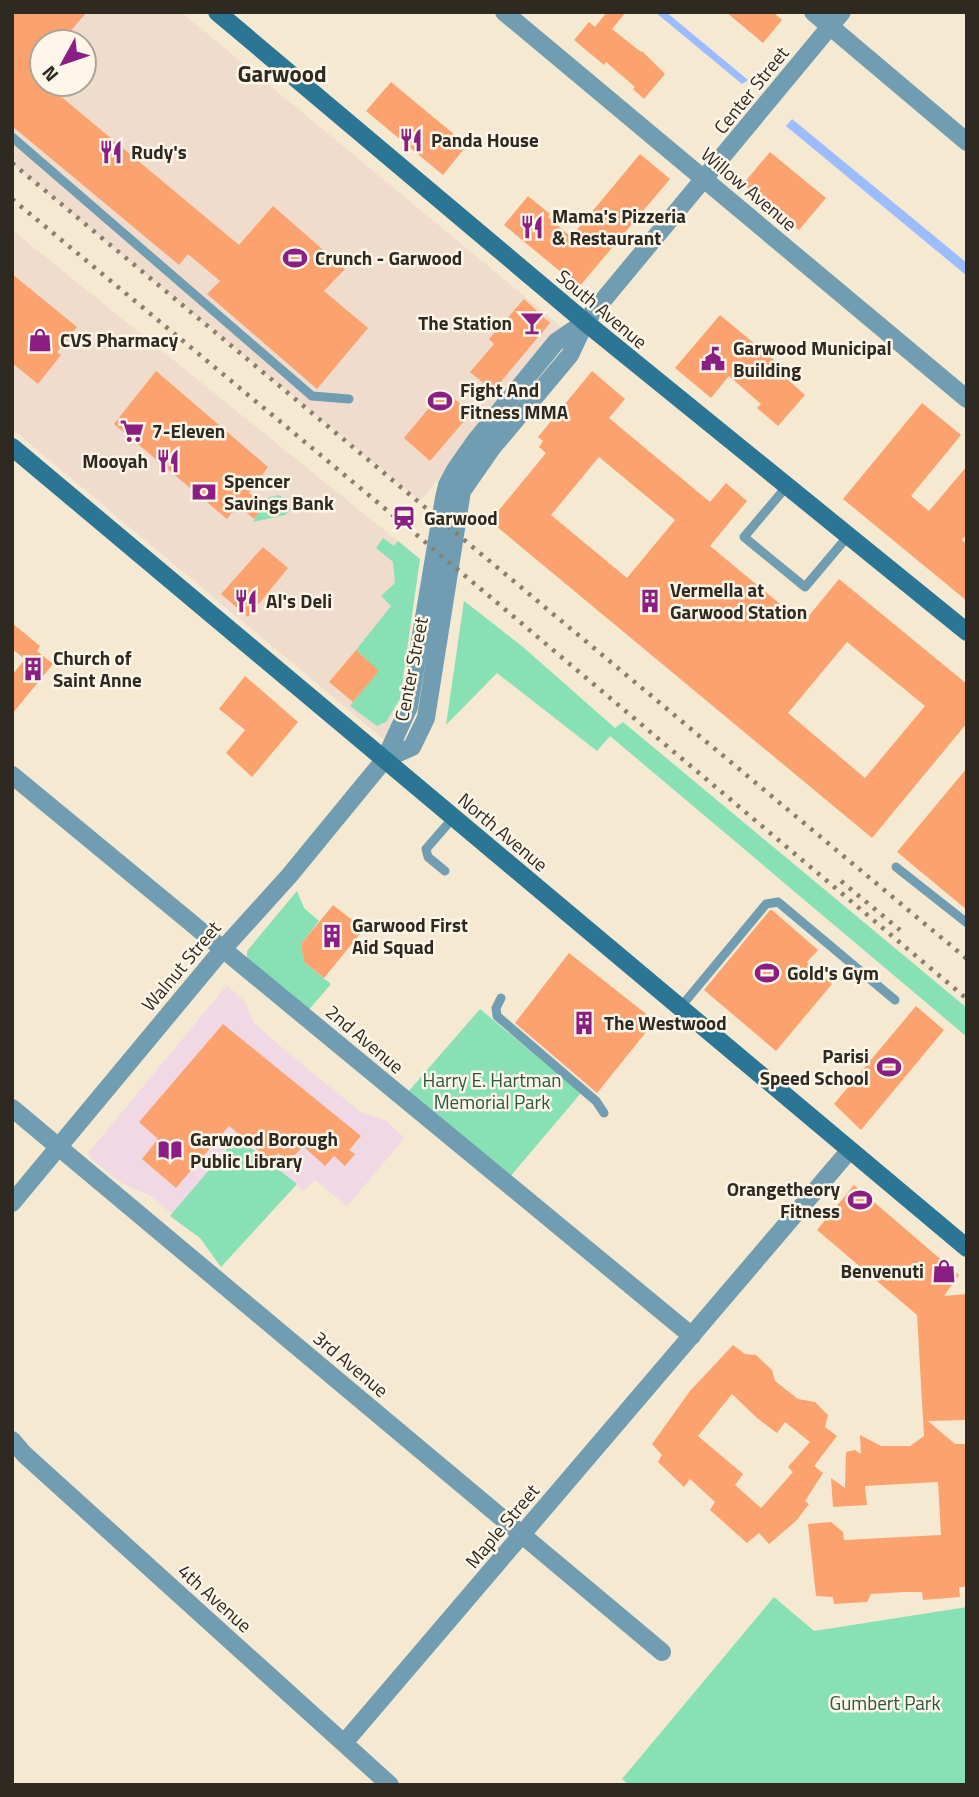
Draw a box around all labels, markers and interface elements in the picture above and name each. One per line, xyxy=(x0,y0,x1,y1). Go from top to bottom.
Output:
north arrow xyxy=(28,28,98,98)
street label: Center Street xyxy=(706,39,795,140)
district label: Garwood xyxy=(237,56,327,91)
text: N xyxy=(34,60,65,89)
place label: Panda House xyxy=(431,125,539,154)
restaurant icon: Panda House xyxy=(397,126,425,154)
place label: Rudy's xyxy=(131,137,187,166)
restaurant icon: Rudy's xyxy=(97,138,125,166)
street label: Willow Avenue xyxy=(695,140,804,238)
place label: Mama's Pizzeria & Restaurant xyxy=(552,201,686,252)
restaurant icon: Mama's Pizzeria & Restaurant xyxy=(518,213,546,241)
place label: Crunch - Garwood xyxy=(315,243,462,272)
sports icon: Crunch - Garwood xyxy=(281,244,309,272)
street label: South Avenue xyxy=(551,262,654,355)
place label: The Station xyxy=(418,308,512,337)
bar icon: The Station xyxy=(518,309,546,337)
place label: CVS Pharmacy xyxy=(60,325,179,354)
shop icon: CVS Pharmacy xyxy=(26,326,54,354)
place label: Garwood Municipal Building xyxy=(733,333,892,384)
public building icon: Garwood Municipal Building xyxy=(699,345,727,373)
place label: Fight And Fitness MMA xyxy=(460,375,569,426)
sports icon: Fight And Fitness MMA xyxy=(426,387,454,415)
place label: 7-Eleven xyxy=(152,416,225,445)
supermarket icon: 7-Eleven xyxy=(118,417,146,445)
place label: Mooyah xyxy=(82,446,148,475)
restaurant icon: Mooyah xyxy=(154,447,182,475)
place label: Spencer Savings Bank xyxy=(224,466,334,517)
bank icon: Spencer Savings Bank xyxy=(190,478,218,506)
place label: Garwood xyxy=(424,503,498,532)
station icon: Garwood xyxy=(390,504,418,532)
place label: Vermella at Garwood Station xyxy=(670,575,807,626)
place label: Al's Deli xyxy=(266,586,332,615)
restaurant icon: Al's Deli xyxy=(232,587,260,615)
building icon: Vermella at Garwood Station xyxy=(636,587,664,615)
street label: Center Street xyxy=(386,614,435,724)
place label: Church of Saint Anne xyxy=(53,643,142,694)
building icon: Church of Saint Anne xyxy=(19,655,47,683)
street label: North Avenue xyxy=(452,785,555,878)
place label: Garwood First Aid Squad xyxy=(352,910,468,961)
street label: Walnut Street xyxy=(134,914,227,1017)
building icon: Garwood First Aid Squad xyxy=(318,922,346,950)
place label: Gold's Gym xyxy=(787,958,879,987)
sports icon: Gold's Gym xyxy=(753,959,781,987)
street label: 2nd Avenue xyxy=(320,997,411,1080)
place label: The Westwood xyxy=(604,1008,727,1037)
building icon: The Westwood xyxy=(570,1009,598,1037)
place label: Parisi Speed School xyxy=(760,1041,869,1092)
sports icon: Parisi Speed School xyxy=(875,1053,903,1081)
park label: Harry E. Hartman Memorial Park xyxy=(423,1065,561,1116)
place label: Garwood Borough Public Library xyxy=(190,1124,338,1175)
library icon: Garwood Borough Public Library xyxy=(156,1136,184,1164)
place label: Orangetheory Fitness xyxy=(727,1174,840,1225)
sports icon: Orangetheory Fitness xyxy=(846,1186,874,1214)
place label: Benvenuti xyxy=(840,1256,924,1285)
shop icon: Benvenuti xyxy=(930,1257,958,1285)
street label: 3rd Avenue xyxy=(307,1323,395,1404)
street label: Maple Street xyxy=(458,1477,546,1574)
street label: 4th Avenue xyxy=(172,1556,259,1639)
park label: Gumbert Park xyxy=(829,1688,941,1717)

